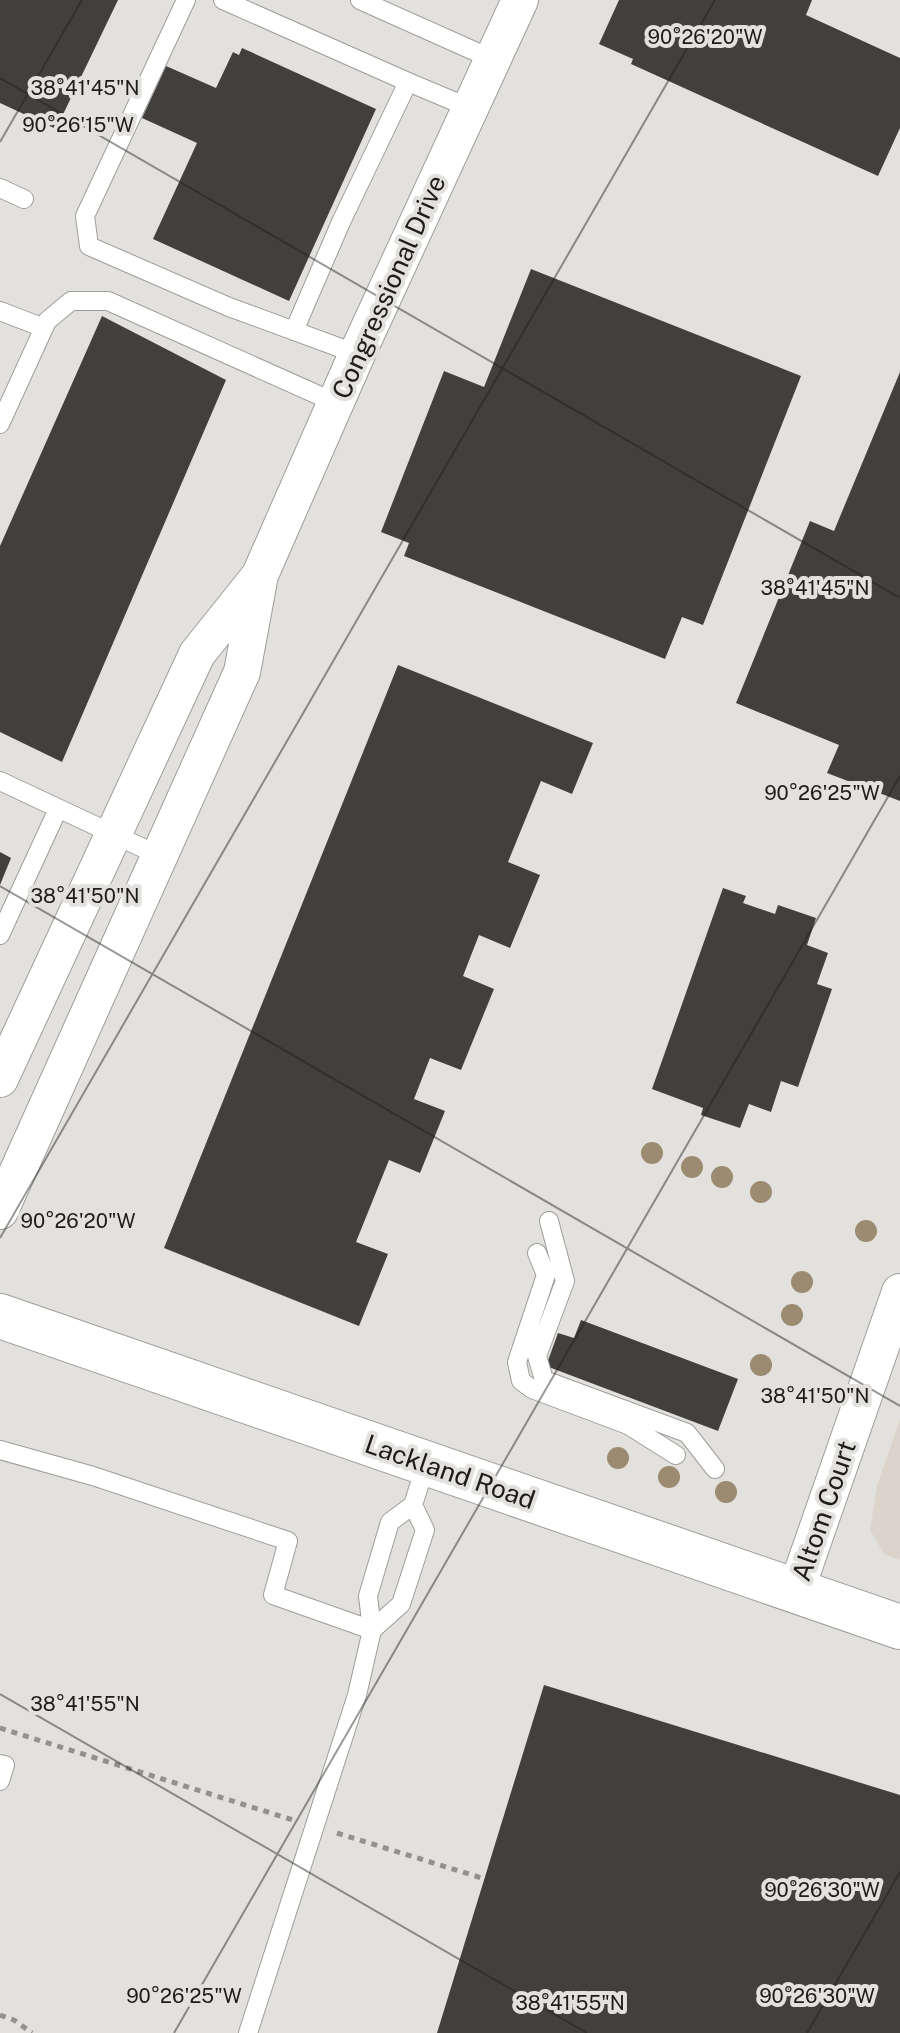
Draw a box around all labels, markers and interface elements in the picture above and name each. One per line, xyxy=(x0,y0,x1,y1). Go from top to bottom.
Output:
text: 90°26'20"W xyxy=(648,25,762,49)
text: 38°41'45"N xyxy=(30,76,140,100)
text: 90°26'15"W xyxy=(22,113,134,137)
street label: Congressional Drive xyxy=(325,170,452,403)
text: 38°41'45"N xyxy=(760,576,870,600)
text: 90°26'25"W xyxy=(764,781,880,805)
text: 38°41'50"N xyxy=(31,884,140,908)
text: 90°26'20"W xyxy=(21,1209,135,1233)
text: 38°41'50"N xyxy=(761,1384,870,1408)
street label: Lackland Road xyxy=(361,1428,539,1515)
street label: Altom Court xyxy=(785,1437,862,1585)
text: 38°41'55"N xyxy=(30,1692,140,1716)
text: 90°26'30"W xyxy=(764,1878,880,1902)
text: 90°26'25"W xyxy=(126,1984,242,2008)
text: 90°26'30"W xyxy=(759,1984,875,2008)
text: 38°41'55"N xyxy=(515,1991,625,2015)

